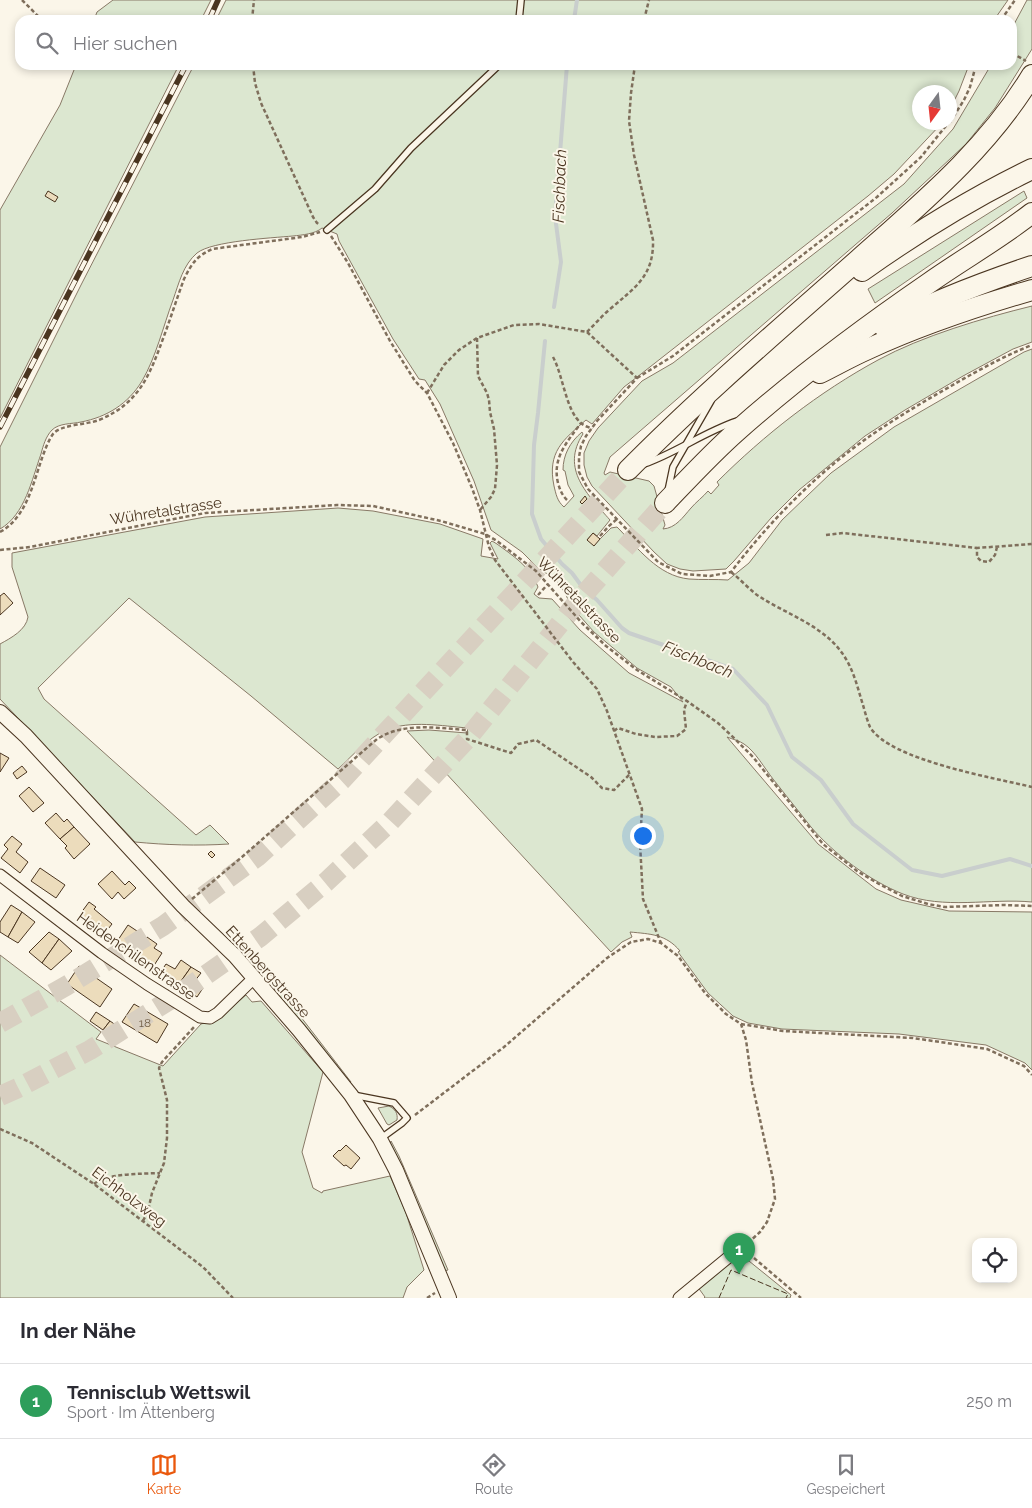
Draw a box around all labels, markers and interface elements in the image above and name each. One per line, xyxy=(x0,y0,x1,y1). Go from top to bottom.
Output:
search box xyxy=(15,15,1017,70)
icon: search xyxy=(33,29,61,57)
text: Hier suchen xyxy=(73,32,178,54)
north arrow xyxy=(912,85,957,130)
water label: Fischbach xyxy=(549,149,570,223)
street label: Wühretalstrasse xyxy=(109,493,223,529)
street label: Wühretalstrasse xyxy=(533,553,625,647)
water label: Fischbach xyxy=(660,637,736,682)
your location xyxy=(630,823,656,849)
street label: Heidenchilenstrasse xyxy=(73,908,199,1004)
street label: Ettenbergstrasse xyxy=(222,922,314,1022)
house number: 18 xyxy=(139,1016,151,1030)
street label: Eichholzweg xyxy=(88,1163,170,1231)
pin: 1 xyxy=(723,1233,755,1274)
map controls xyxy=(972,1238,1017,1283)
button: locate xyxy=(972,1238,1017,1283)
text: In der Nähe xyxy=(20,1318,136,1343)
text: Tennisclub Wettswil xyxy=(67,1381,250,1403)
text: 1 xyxy=(32,1392,40,1411)
text: 250 m xyxy=(966,1392,1012,1411)
text: Sport · Im Ättenberg xyxy=(67,1403,215,1422)
tab: Karte xyxy=(147,1451,181,1497)
tab: Route xyxy=(475,1451,513,1497)
tab: Gespeichert xyxy=(807,1451,885,1497)

